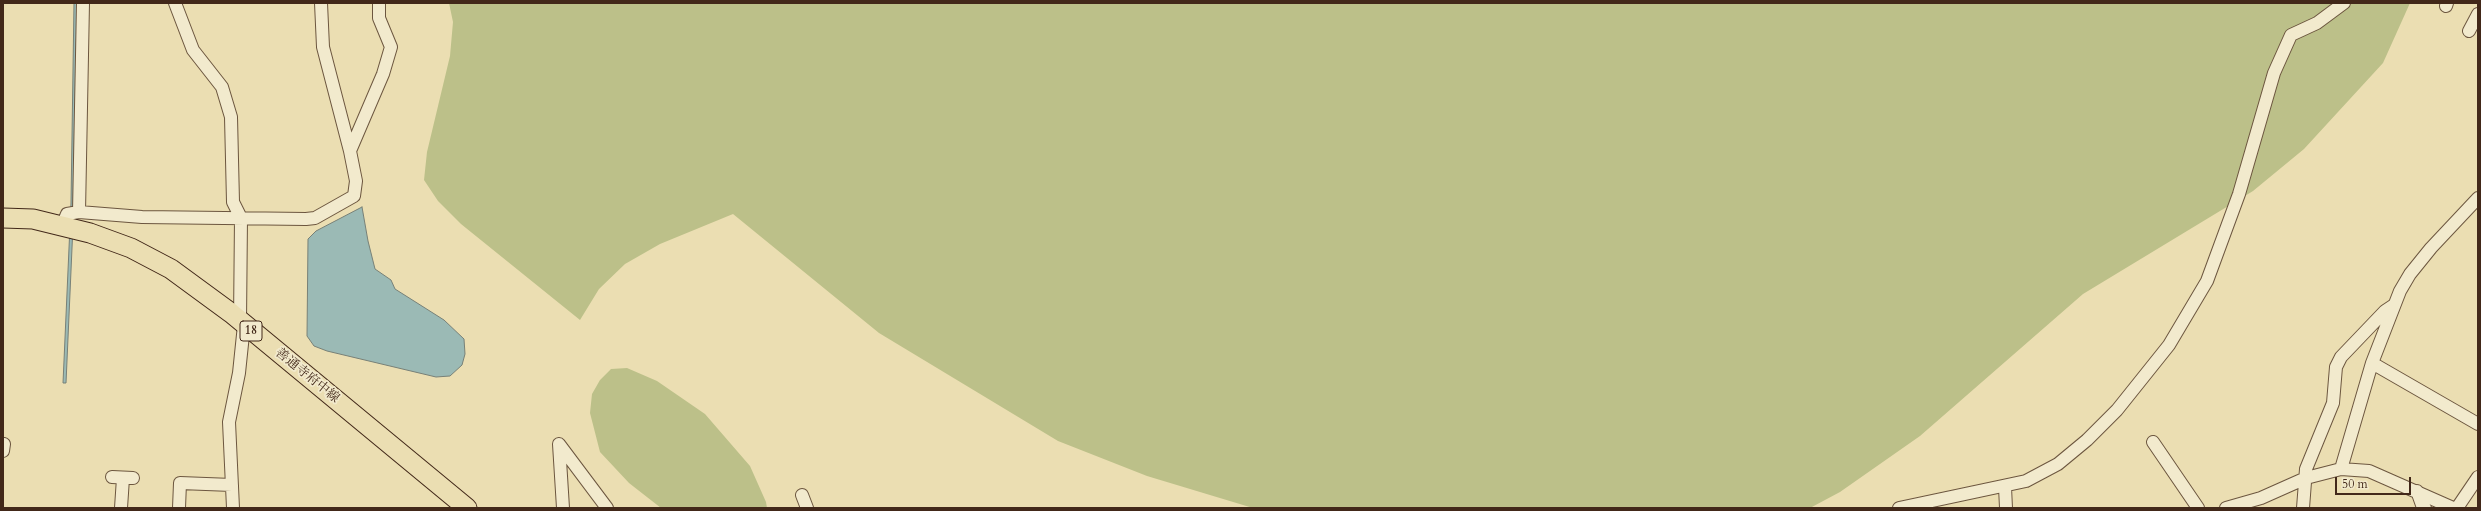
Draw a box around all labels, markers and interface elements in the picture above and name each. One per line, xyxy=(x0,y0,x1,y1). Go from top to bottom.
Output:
road number: 18 xyxy=(240,321,262,341)
street label: 善通寺府中線 xyxy=(272,345,342,407)
scale bar xyxy=(2337,469,2413,495)
text: 50 m xyxy=(2342,476,2368,492)

